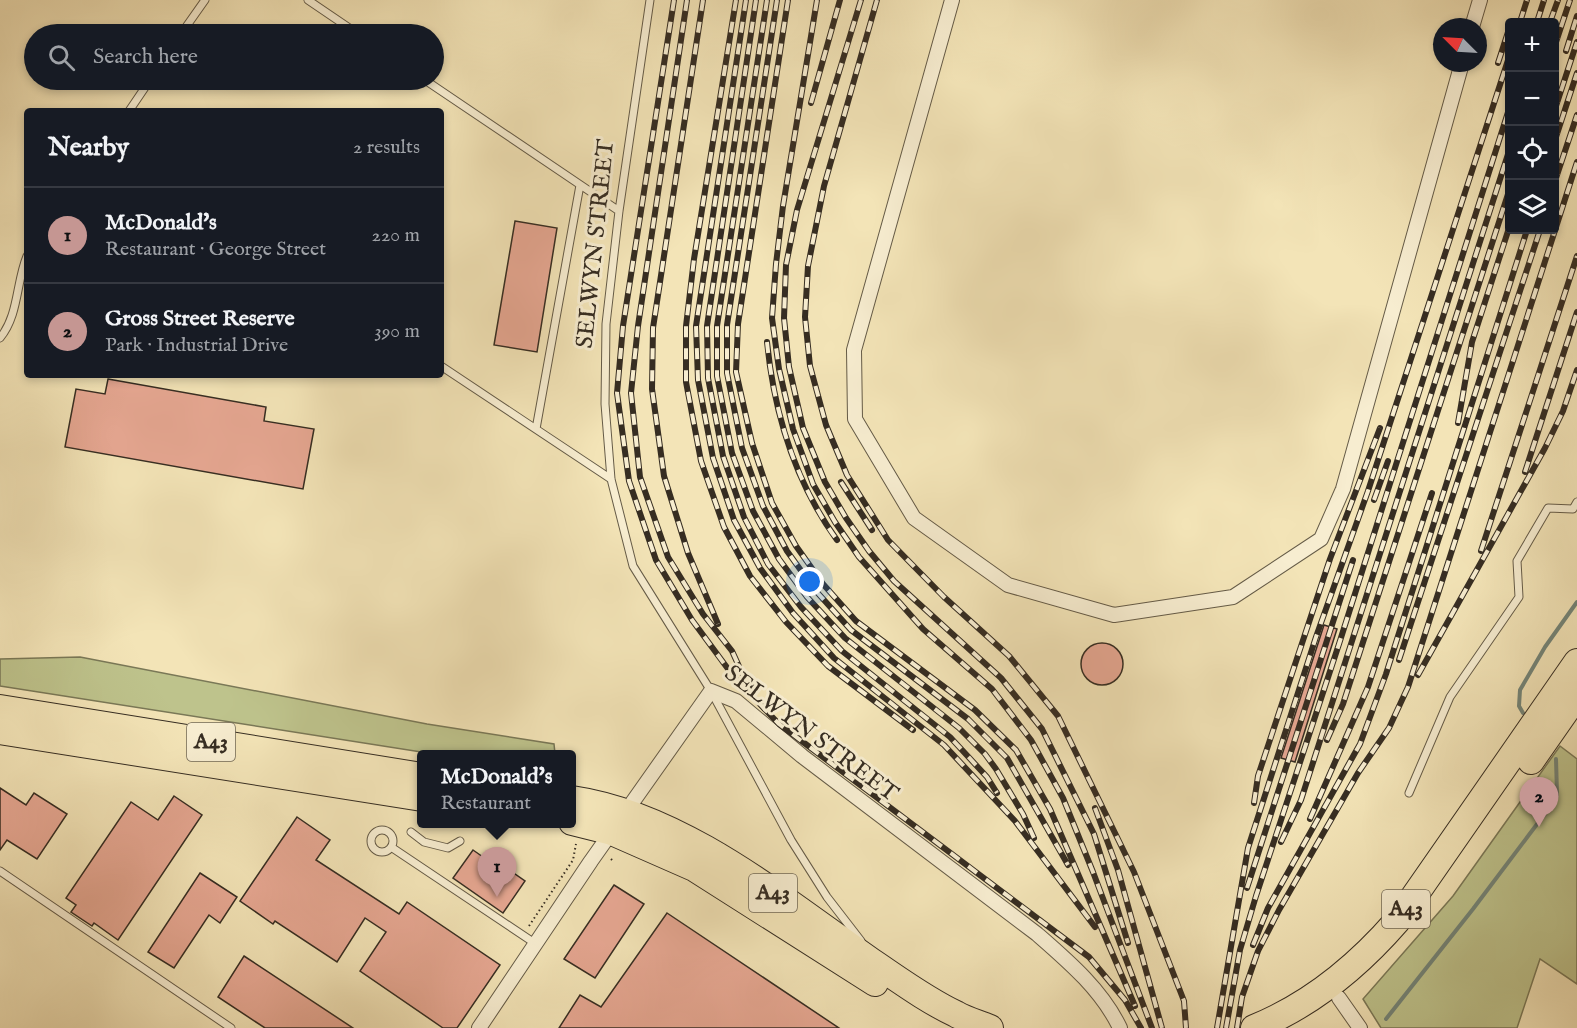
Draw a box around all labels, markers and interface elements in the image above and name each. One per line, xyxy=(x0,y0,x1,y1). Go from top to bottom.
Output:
north arrow xyxy=(1433,18,1487,72)
map controls xyxy=(1505,18,1559,234)
button: + xyxy=(1505,18,1559,72)
search box xyxy=(24,24,444,90)
icon: search xyxy=(45,41,78,74)
text: Search here xyxy=(93,43,198,71)
button: − xyxy=(1505,72,1559,126)
button: locate xyxy=(1505,126,1559,180)
text: Nearby xyxy=(48,131,129,164)
text: 2 results xyxy=(353,135,420,160)
street label: SELWYN STREET xyxy=(570,137,622,350)
button: layers xyxy=(1505,180,1559,234)
text: McDonald's xyxy=(105,209,217,237)
text: 1 xyxy=(64,223,71,248)
text: 220 m xyxy=(372,223,420,248)
text: Restaurant · George Street xyxy=(105,237,326,262)
text: Gross Street Reserve xyxy=(105,305,295,333)
text: 2 xyxy=(63,319,72,344)
text: 390 m xyxy=(374,319,420,344)
text: Park · Industrial Drive xyxy=(105,333,288,358)
your location xyxy=(795,567,824,596)
street label: SELWYN STREET xyxy=(718,658,905,810)
road number: A43 xyxy=(187,723,235,761)
popup xyxy=(417,750,576,828)
text: McDonald's xyxy=(441,763,552,791)
pin: 2 xyxy=(1520,778,1558,827)
text: Restaurant xyxy=(441,791,531,816)
pin: 1 xyxy=(478,848,516,897)
road number: A43 xyxy=(749,874,797,912)
road number: A43 xyxy=(1382,890,1430,928)

